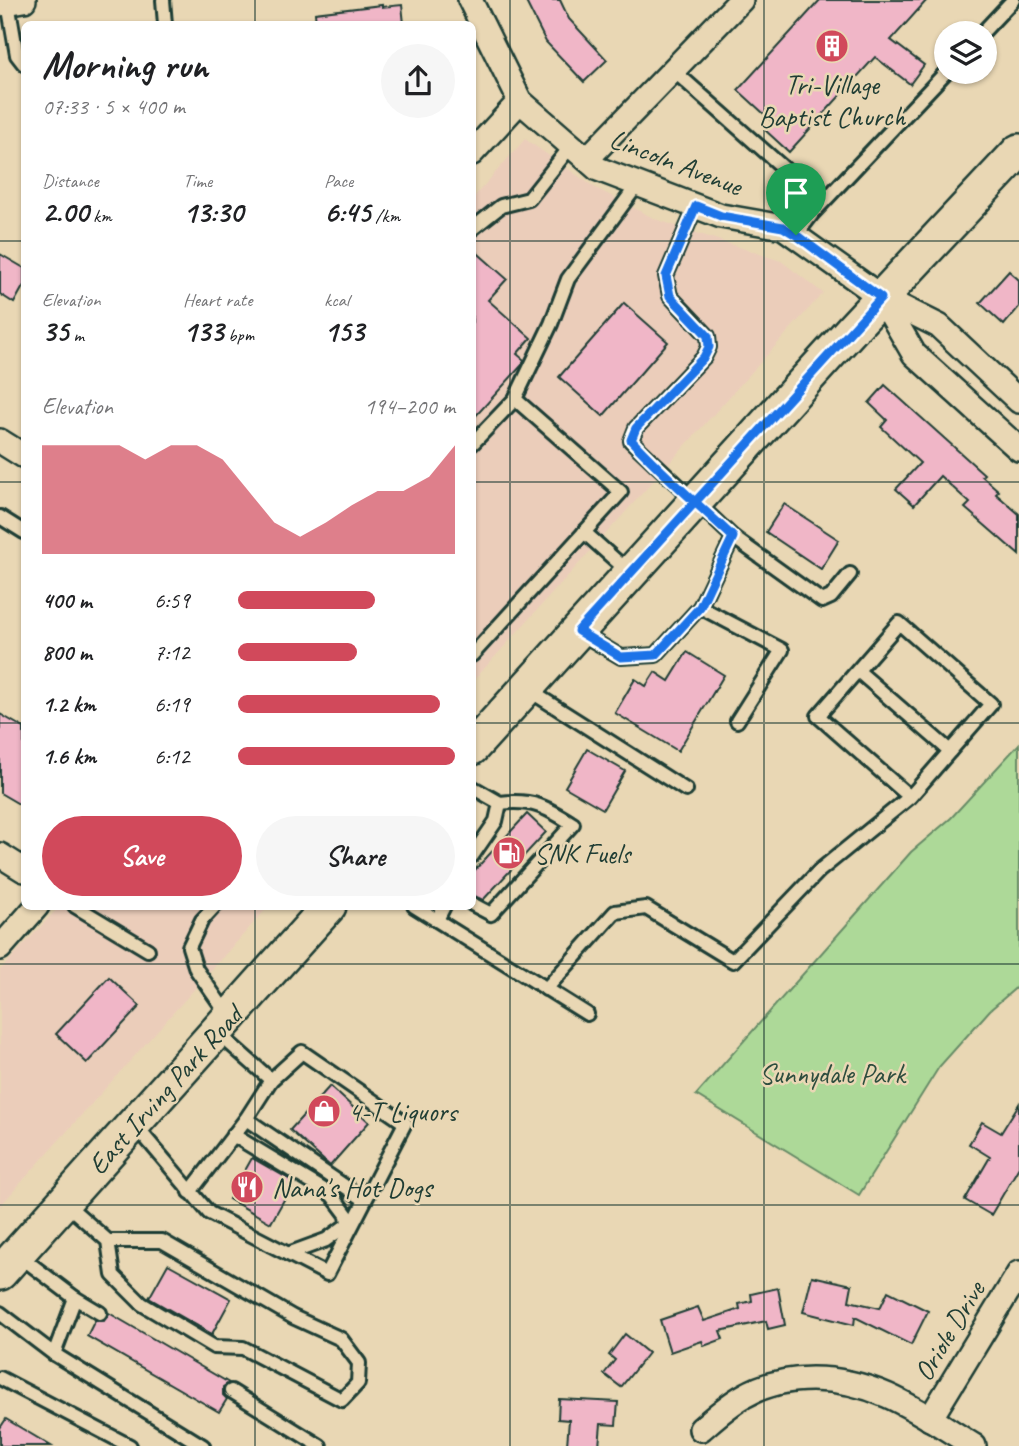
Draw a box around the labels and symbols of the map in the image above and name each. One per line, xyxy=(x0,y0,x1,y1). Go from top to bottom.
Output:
building icon: Tri-Village Baptist Church xyxy=(813,27,851,65)
place label: Tri-Village Baptist Church xyxy=(759,67,907,134)
street label: Lincoln Avenue xyxy=(605,121,749,204)
pin xyxy=(766,163,826,235)
fuel station icon: SNK Fuels xyxy=(490,834,528,872)
place label: SNK Fuels xyxy=(534,836,633,871)
street label: East Irving Park Road xyxy=(80,995,253,1182)
park label: Sunnydale Park xyxy=(759,1056,907,1091)
shop icon: 4-T Liquors xyxy=(305,1092,343,1130)
place label: 4-T Liquors xyxy=(348,1094,459,1129)
restaurant icon: Nana's Hot Dogs xyxy=(228,1168,266,1206)
place label: Nana's Hot Dogs xyxy=(272,1170,434,1205)
street label: Oriole Drive xyxy=(906,1273,993,1387)

